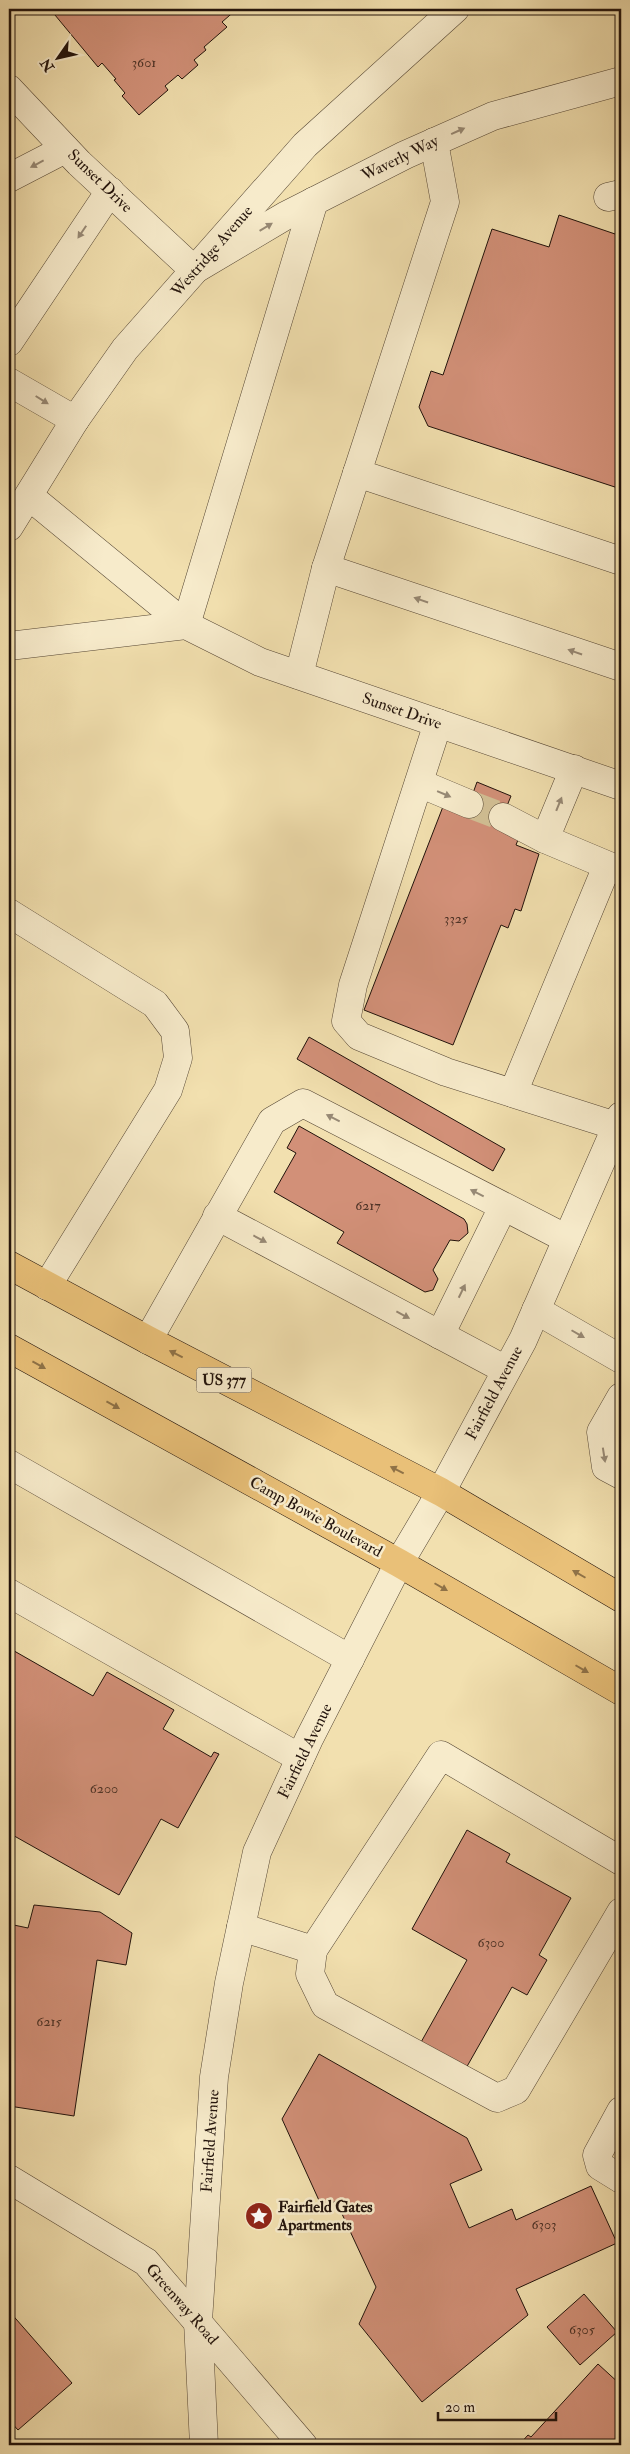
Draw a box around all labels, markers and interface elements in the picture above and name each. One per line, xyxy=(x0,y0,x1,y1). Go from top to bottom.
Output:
north arrow xyxy=(32,32,82,82)
house number: 3601 xyxy=(132,54,156,71)
text: N xyxy=(37,55,59,76)
one-way arrow xyxy=(451,127,465,135)
street label: Waverly Way xyxy=(357,130,443,186)
street label: Sunset Drive xyxy=(63,145,137,217)
one-way arrow xyxy=(30,159,44,168)
street label: Westridge Avenue xyxy=(166,201,257,302)
one-way arrow xyxy=(260,222,273,231)
one-way arrow xyxy=(77,225,87,238)
one-way arrow xyxy=(36,395,49,405)
one-way arrow xyxy=(413,595,428,603)
one-way arrow xyxy=(567,647,582,655)
street label: Sunset Drive xyxy=(360,688,445,734)
one-way arrow xyxy=(437,790,451,798)
one-way arrow xyxy=(556,797,564,811)
house number: 3325 xyxy=(444,910,469,927)
one-way arrow xyxy=(326,1114,340,1122)
one-way arrow xyxy=(470,1189,484,1197)
house number: 6217 xyxy=(355,1197,381,1214)
one-way arrow xyxy=(253,1235,267,1243)
one-way arrow xyxy=(458,1284,466,1299)
one-way arrow xyxy=(397,1311,410,1320)
one-way arrow xyxy=(571,1330,585,1339)
street label: Fairfield Avenue xyxy=(461,1342,527,1443)
one-way arrow xyxy=(168,1350,183,1358)
one-way arrow xyxy=(33,1360,46,1369)
road number: US 377 xyxy=(196,1368,252,1392)
one-way arrow xyxy=(106,1401,120,1409)
one-way arrow xyxy=(601,1447,609,1463)
one-way arrow xyxy=(390,1466,405,1474)
street label: Camp Bowie Boulevard xyxy=(246,1472,386,1563)
one-way arrow xyxy=(573,1569,586,1578)
one-way arrow xyxy=(435,1583,448,1592)
one-way arrow xyxy=(576,1664,589,1673)
street label: Fairfield Avenue xyxy=(273,1700,337,1802)
house number: 6200 xyxy=(90,1780,118,1797)
house number: 6300 xyxy=(478,1934,504,1951)
house number: 6215 xyxy=(36,2013,62,2030)
street label: Fairfield Avenue xyxy=(196,2088,224,2193)
place label: Fairfield Gates Apartments xyxy=(277,2197,373,2236)
place icon: Fairfield Gates Apartments xyxy=(244,2201,274,2231)
house number: 6303 xyxy=(532,2216,556,2233)
street label: Greenway Road xyxy=(141,2259,223,2349)
house number: 6305 xyxy=(569,2321,596,2338)
scale bar xyxy=(438,2389,555,2421)
text: 20 m xyxy=(445,2398,475,2417)

